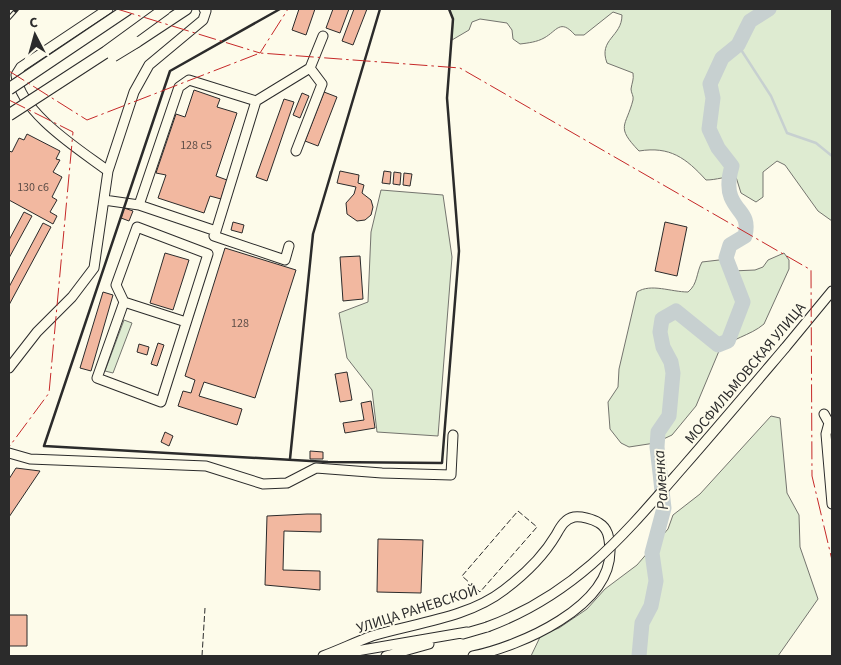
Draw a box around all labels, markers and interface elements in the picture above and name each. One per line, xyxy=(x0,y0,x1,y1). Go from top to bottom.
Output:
north arrow xyxy=(10,10,60,60)
text: С xyxy=(29,13,39,33)
house number: 128 с5 xyxy=(180,137,212,154)
house number: 130 с6 xyxy=(17,179,49,196)
street label: МОСФИЛЬМОВСКАЯ УЛИЦА xyxy=(680,298,811,448)
house number: 128 xyxy=(231,315,249,332)
water label: Раменка xyxy=(648,449,674,511)
street label: УЛИЦА РАНЕВСКОЙ xyxy=(354,580,480,639)

